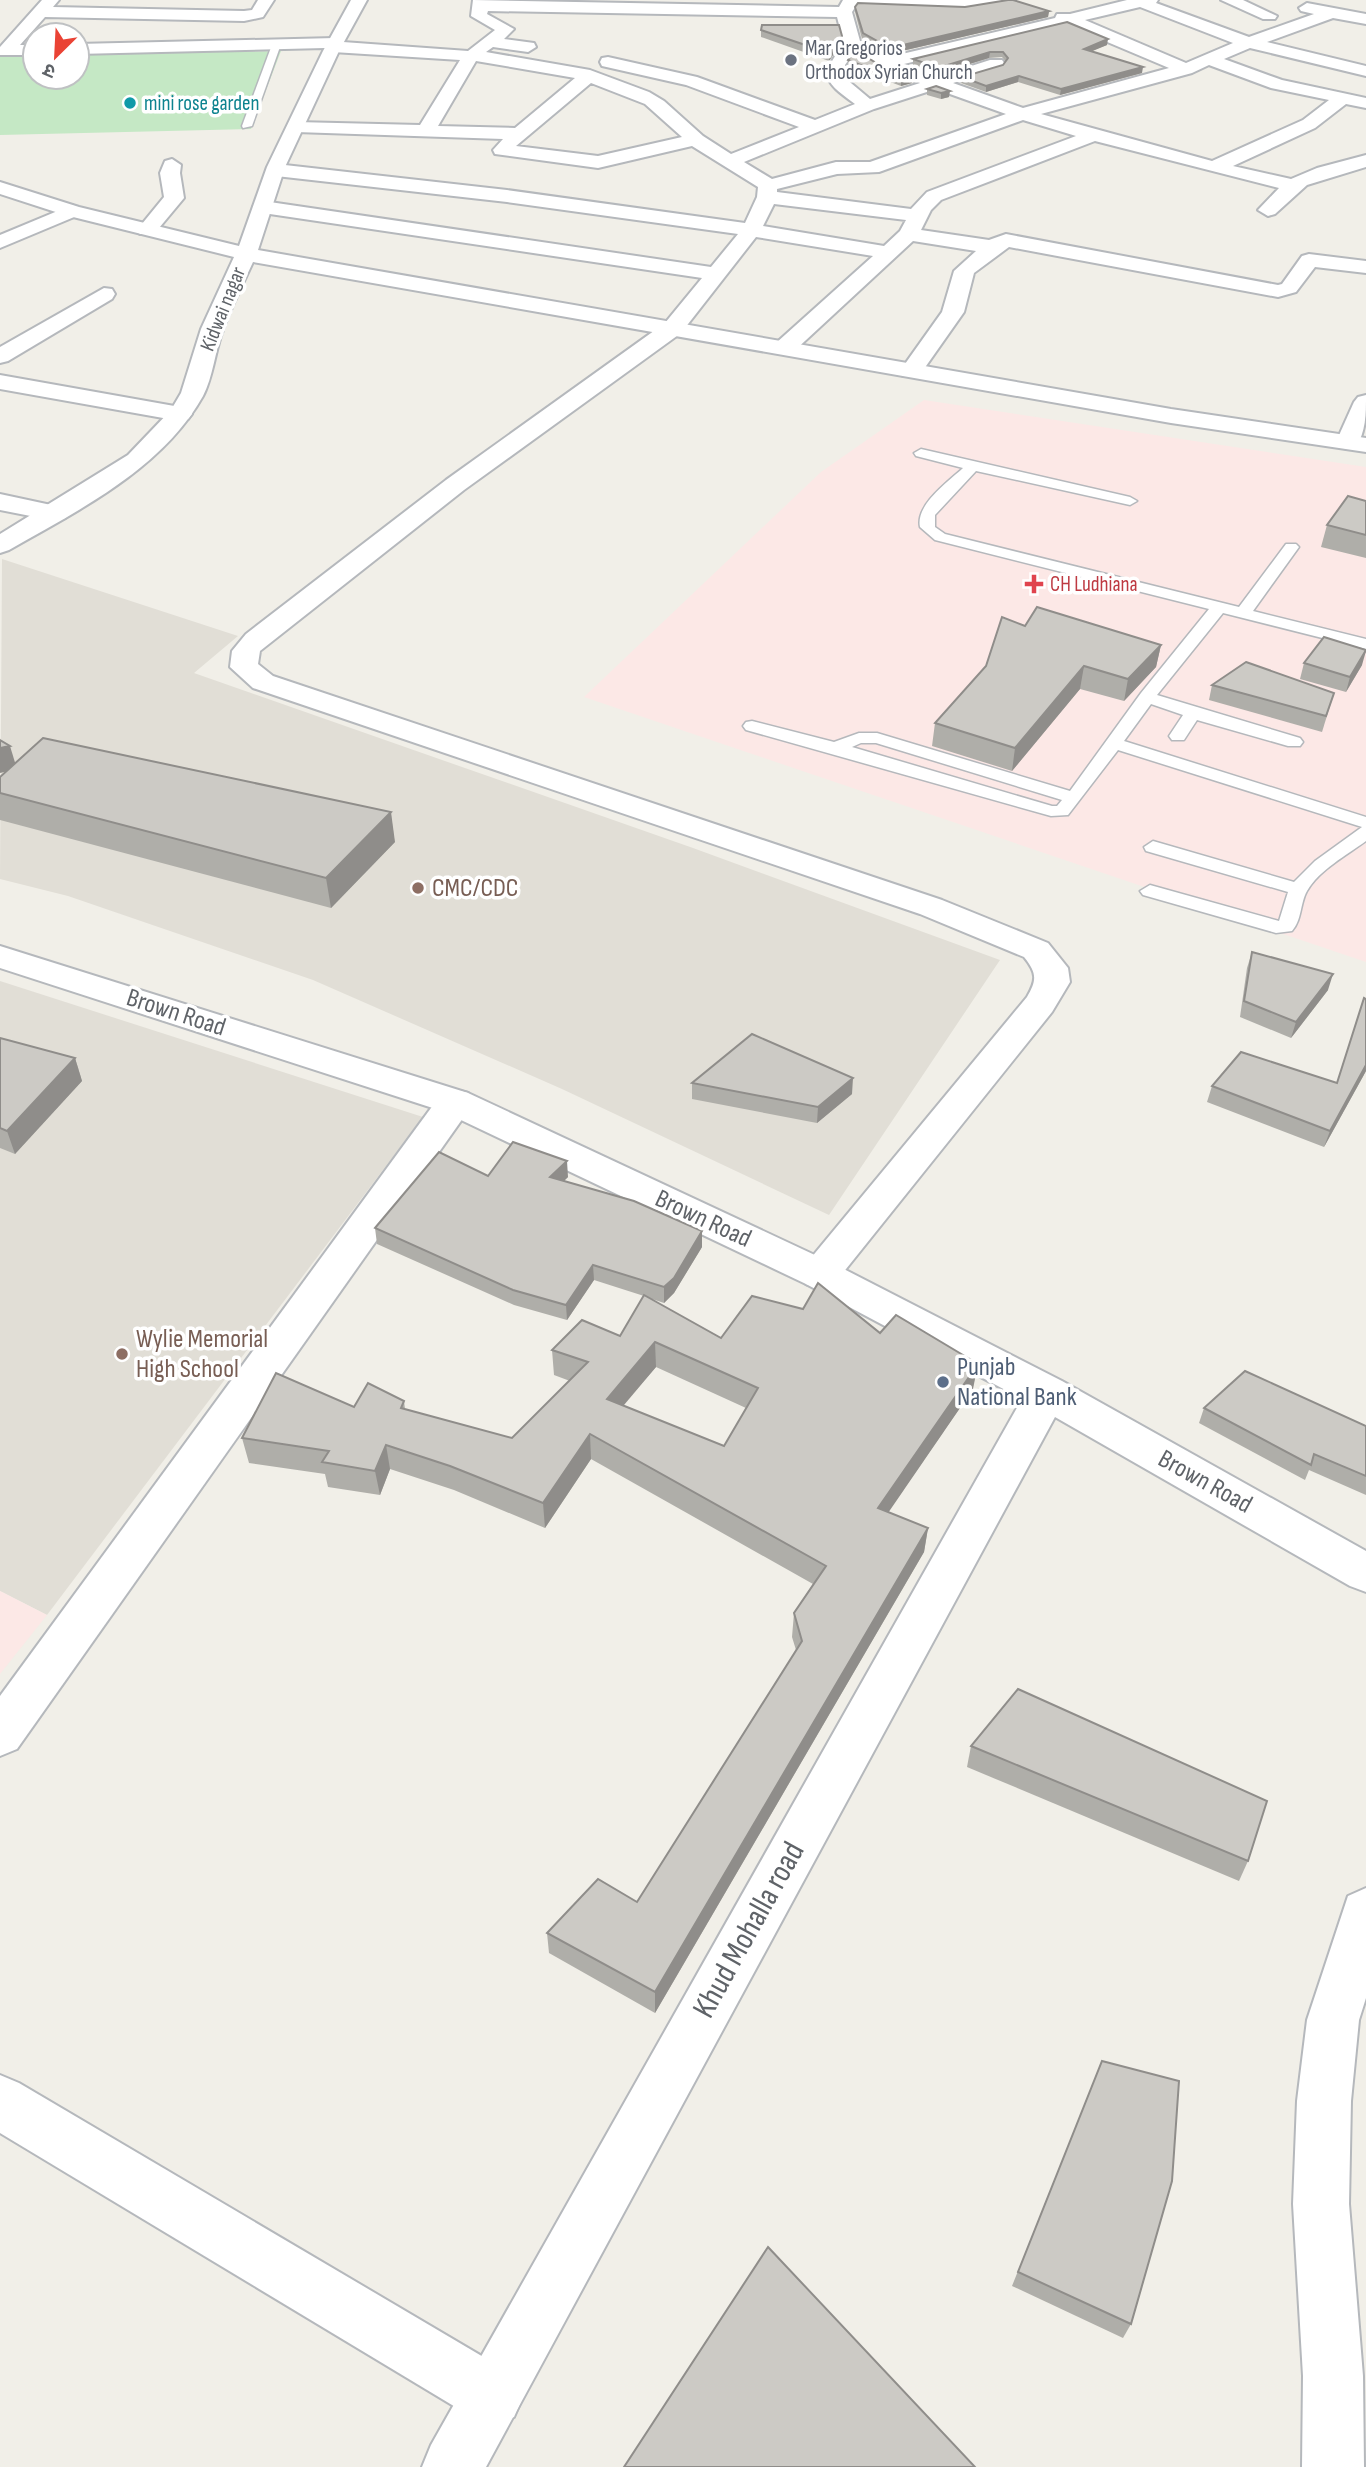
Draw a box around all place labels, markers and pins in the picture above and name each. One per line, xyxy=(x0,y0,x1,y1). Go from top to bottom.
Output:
place label: Mar Gregorios Orthodox Syrian Church xyxy=(805,36,973,85)
marker: Mar Gregorios Orthodox Syrian Church xyxy=(783,52,799,68)
place label: mini rose garden xyxy=(144,91,259,116)
marker: mini rose garden xyxy=(122,95,138,111)
place label: CH Ludhiana xyxy=(1050,572,1138,597)
marker: CH Ludhiana xyxy=(1024,574,1044,594)
place label: CMC/CDC xyxy=(432,873,518,904)
marker: CMC/CDC xyxy=(410,880,426,896)
place label: Wylie Memorial High School xyxy=(136,1324,268,1385)
marker: Wylie Memorial High School xyxy=(114,1346,130,1362)
place label: Punjab National Bank xyxy=(957,1352,1077,1413)
marker: Punjab National Bank xyxy=(935,1374,951,1390)

